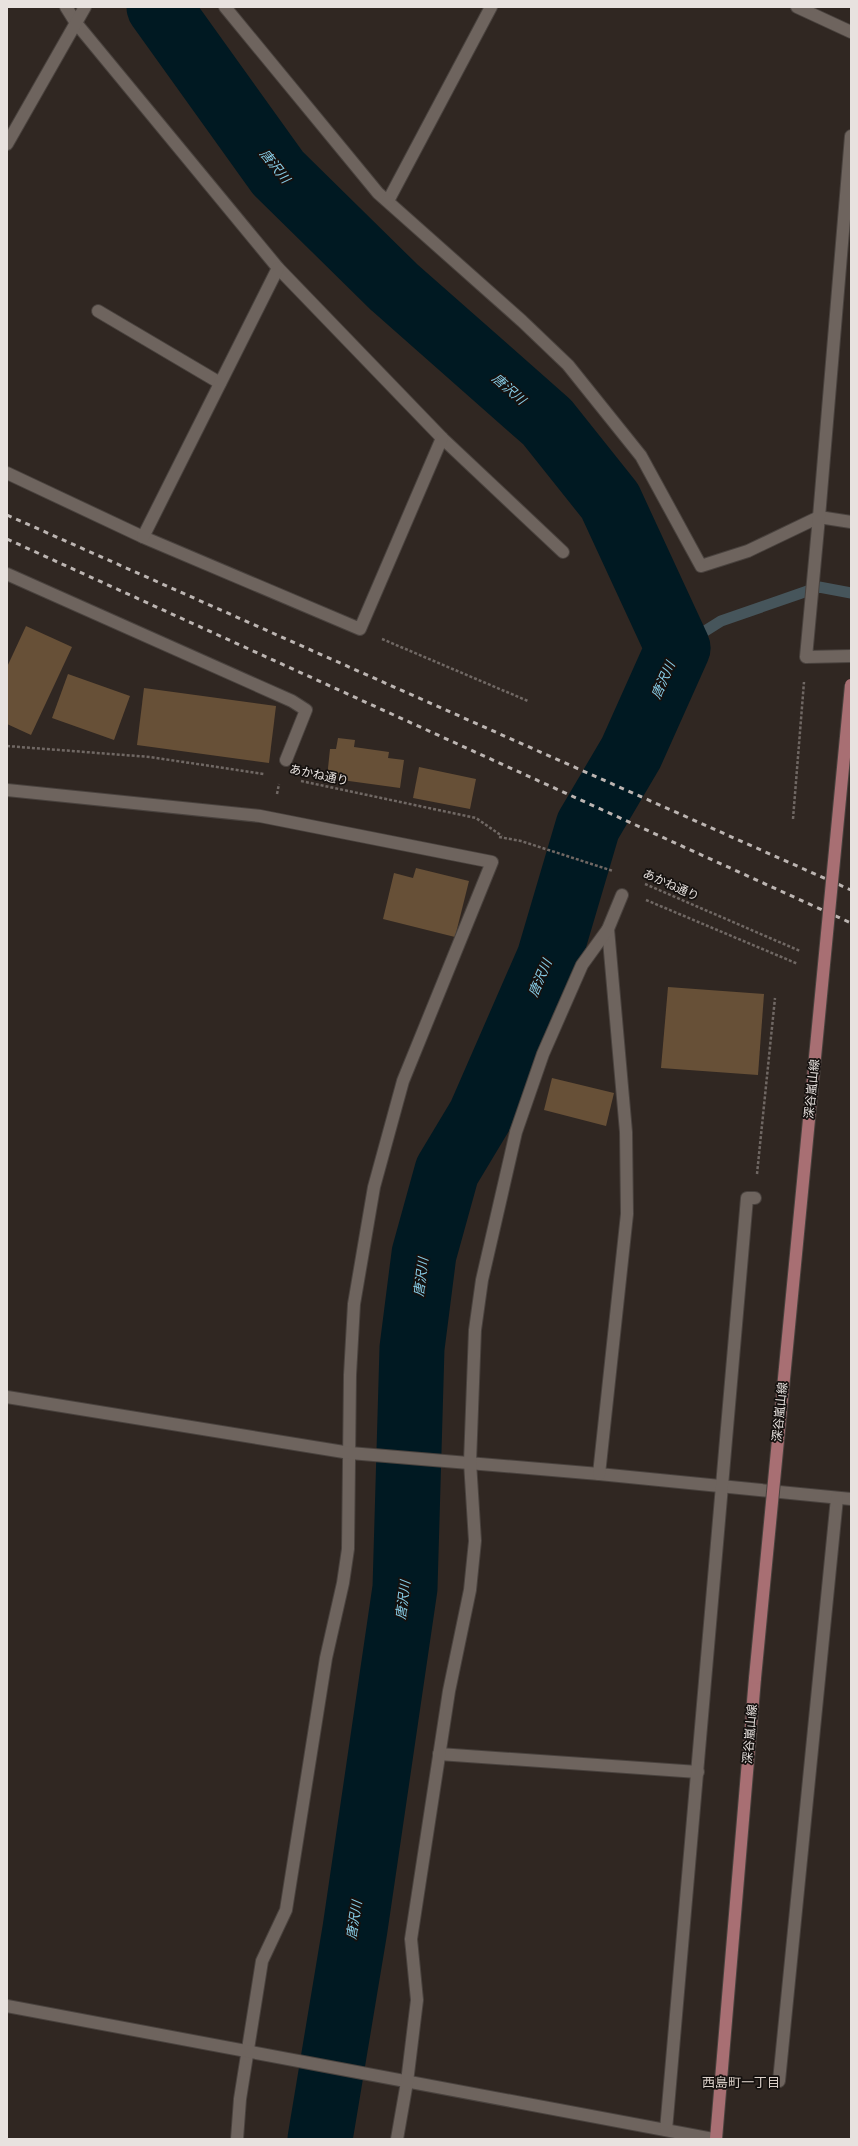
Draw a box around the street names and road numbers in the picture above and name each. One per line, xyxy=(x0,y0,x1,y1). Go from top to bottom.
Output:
street label: あかね通り xyxy=(288,762,350,788)
street label: あかね通り xyxy=(641,866,701,904)
street label: 深谷嵐山線 xyxy=(802,1058,822,1120)
street label: 深谷嵐山線 xyxy=(770,1381,790,1443)
street label: 深谷嵐山線 xyxy=(740,1703,760,1765)

